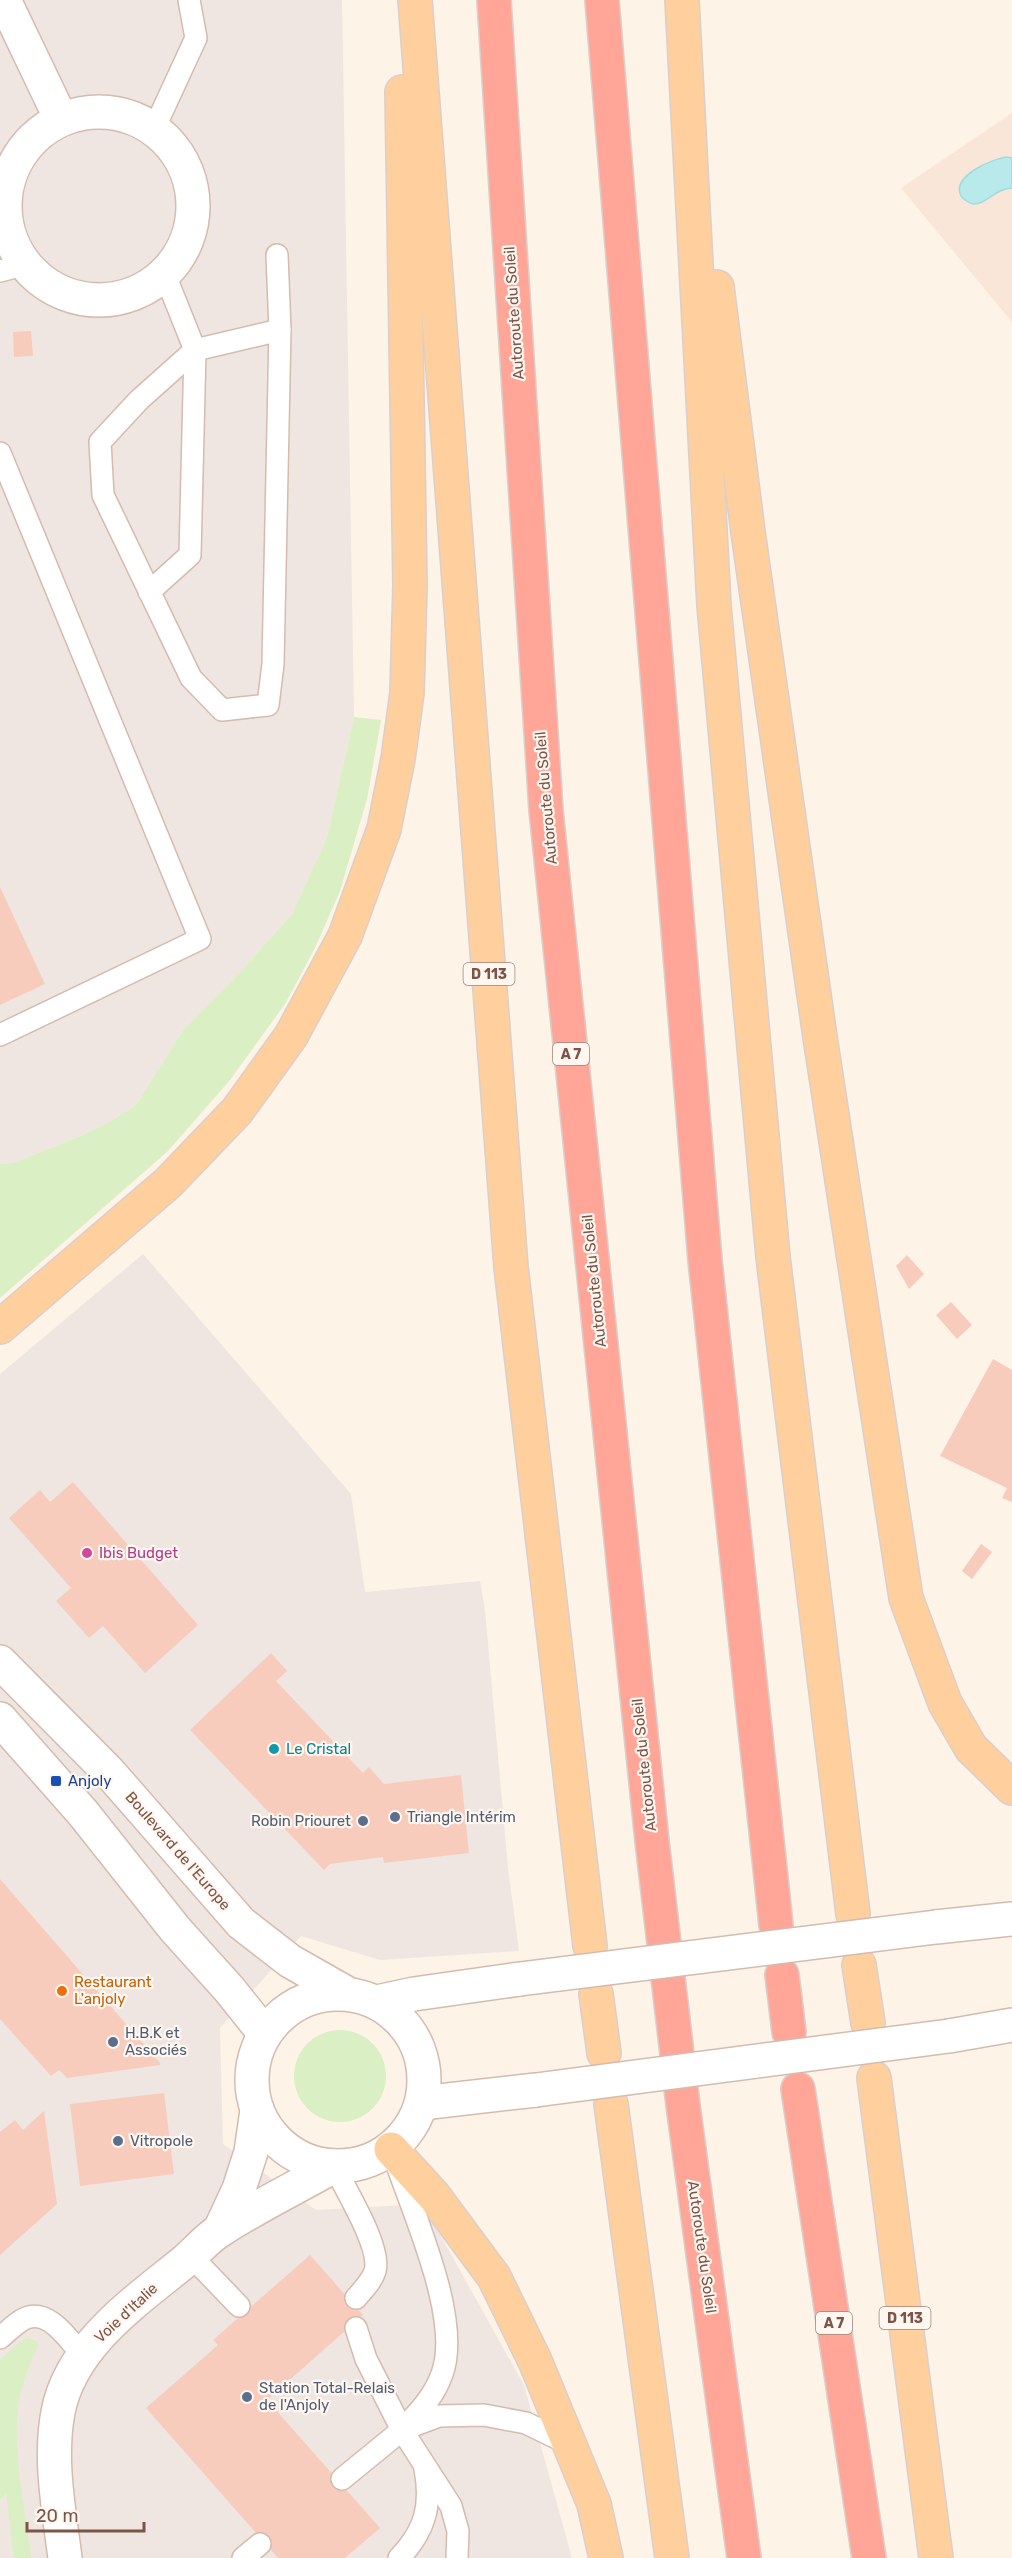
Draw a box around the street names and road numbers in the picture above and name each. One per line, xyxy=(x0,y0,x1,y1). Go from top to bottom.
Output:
street label: Autoroute du Soleil xyxy=(500,246,528,380)
street label: Autoroute du Soleil xyxy=(531,731,561,865)
road number: D 113 xyxy=(464,963,514,985)
road number: A 7 xyxy=(553,1043,589,1065)
street label: Autoroute du Soleil xyxy=(578,1214,610,1348)
street label: Autoroute du Soleil xyxy=(628,1698,660,1832)
street label: Boulevard de l'Europe xyxy=(122,1788,234,1914)
street label: Autoroute du Soleil xyxy=(684,2180,720,2314)
street label: Voie d'Italie xyxy=(91,2279,161,2347)
road number: D 113 xyxy=(880,2307,930,2329)
road number: A 7 xyxy=(816,2312,852,2334)

